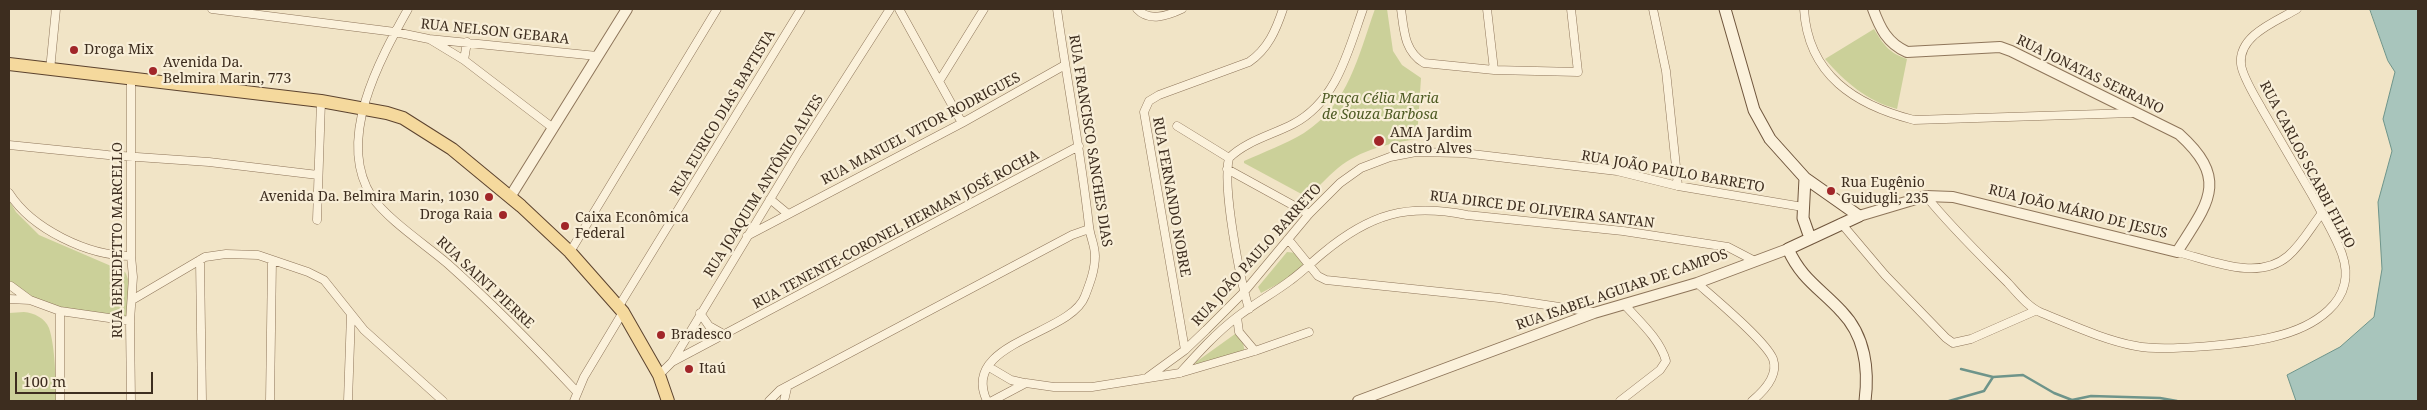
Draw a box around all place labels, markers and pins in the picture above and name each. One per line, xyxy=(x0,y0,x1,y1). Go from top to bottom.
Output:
place label: Droga Mix xyxy=(84,42,154,58)
marker: Droga Mix xyxy=(68,44,80,56)
place label: Avenida Da. Belmira Marin, 773 xyxy=(163,55,291,88)
marker: Avenida Da. Belmira Marin, 773 xyxy=(147,65,159,77)
place label: AMA Jardim Castro Alves xyxy=(1390,125,1472,158)
marker: AMA Jardim Castro Alves xyxy=(1372,134,1386,148)
place label: Rua Eugênio Guidugli, 235 xyxy=(1841,175,1929,208)
marker: Rua Eugênio Guidugli, 235 xyxy=(1825,185,1837,197)
place label: Avenida Da. Belmira Marin, 1030 xyxy=(259,189,479,205)
marker: Avenida Da. Belmira Marin, 1030 xyxy=(483,191,495,203)
place label: Droga Raia xyxy=(420,207,493,223)
marker: Droga Raia xyxy=(497,209,509,221)
place label: Caixa Econômica Federal xyxy=(575,210,689,242)
marker: Caixa Econômica Federal xyxy=(559,220,571,232)
place label: Bradesco xyxy=(671,327,732,343)
marker: Bradesco xyxy=(655,329,667,341)
place label: Itaú xyxy=(699,361,726,377)
marker: Itaú xyxy=(683,363,695,375)

